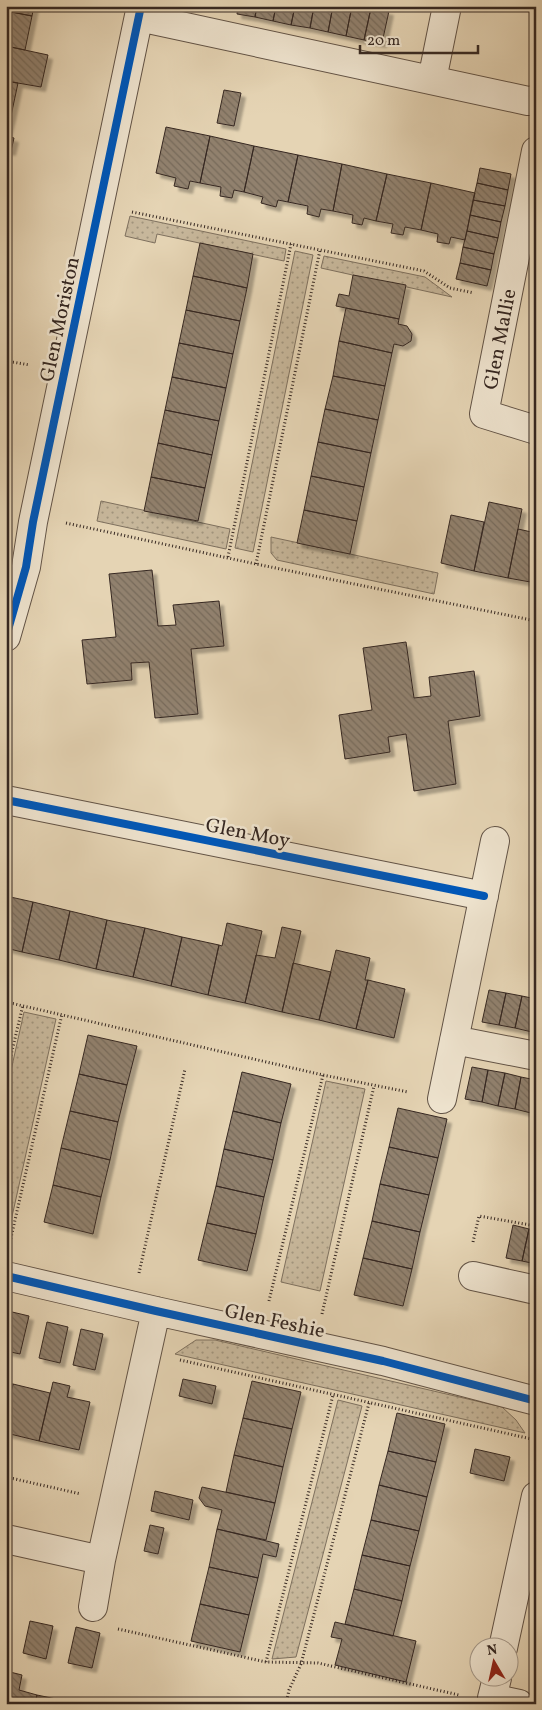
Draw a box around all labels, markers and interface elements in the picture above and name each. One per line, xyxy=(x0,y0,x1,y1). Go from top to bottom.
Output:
scale bar xyxy=(360,22,477,54)
text: 20 m xyxy=(367,31,400,52)
street label: Glen Moriston xyxy=(34,254,88,385)
street label: Glen Mallie xyxy=(477,287,524,392)
street label: Glen Moy xyxy=(203,812,292,856)
street label: Glen Feshie xyxy=(222,1298,327,1346)
north arrow xyxy=(470,1638,520,1688)
text: N xyxy=(486,1640,499,1661)

